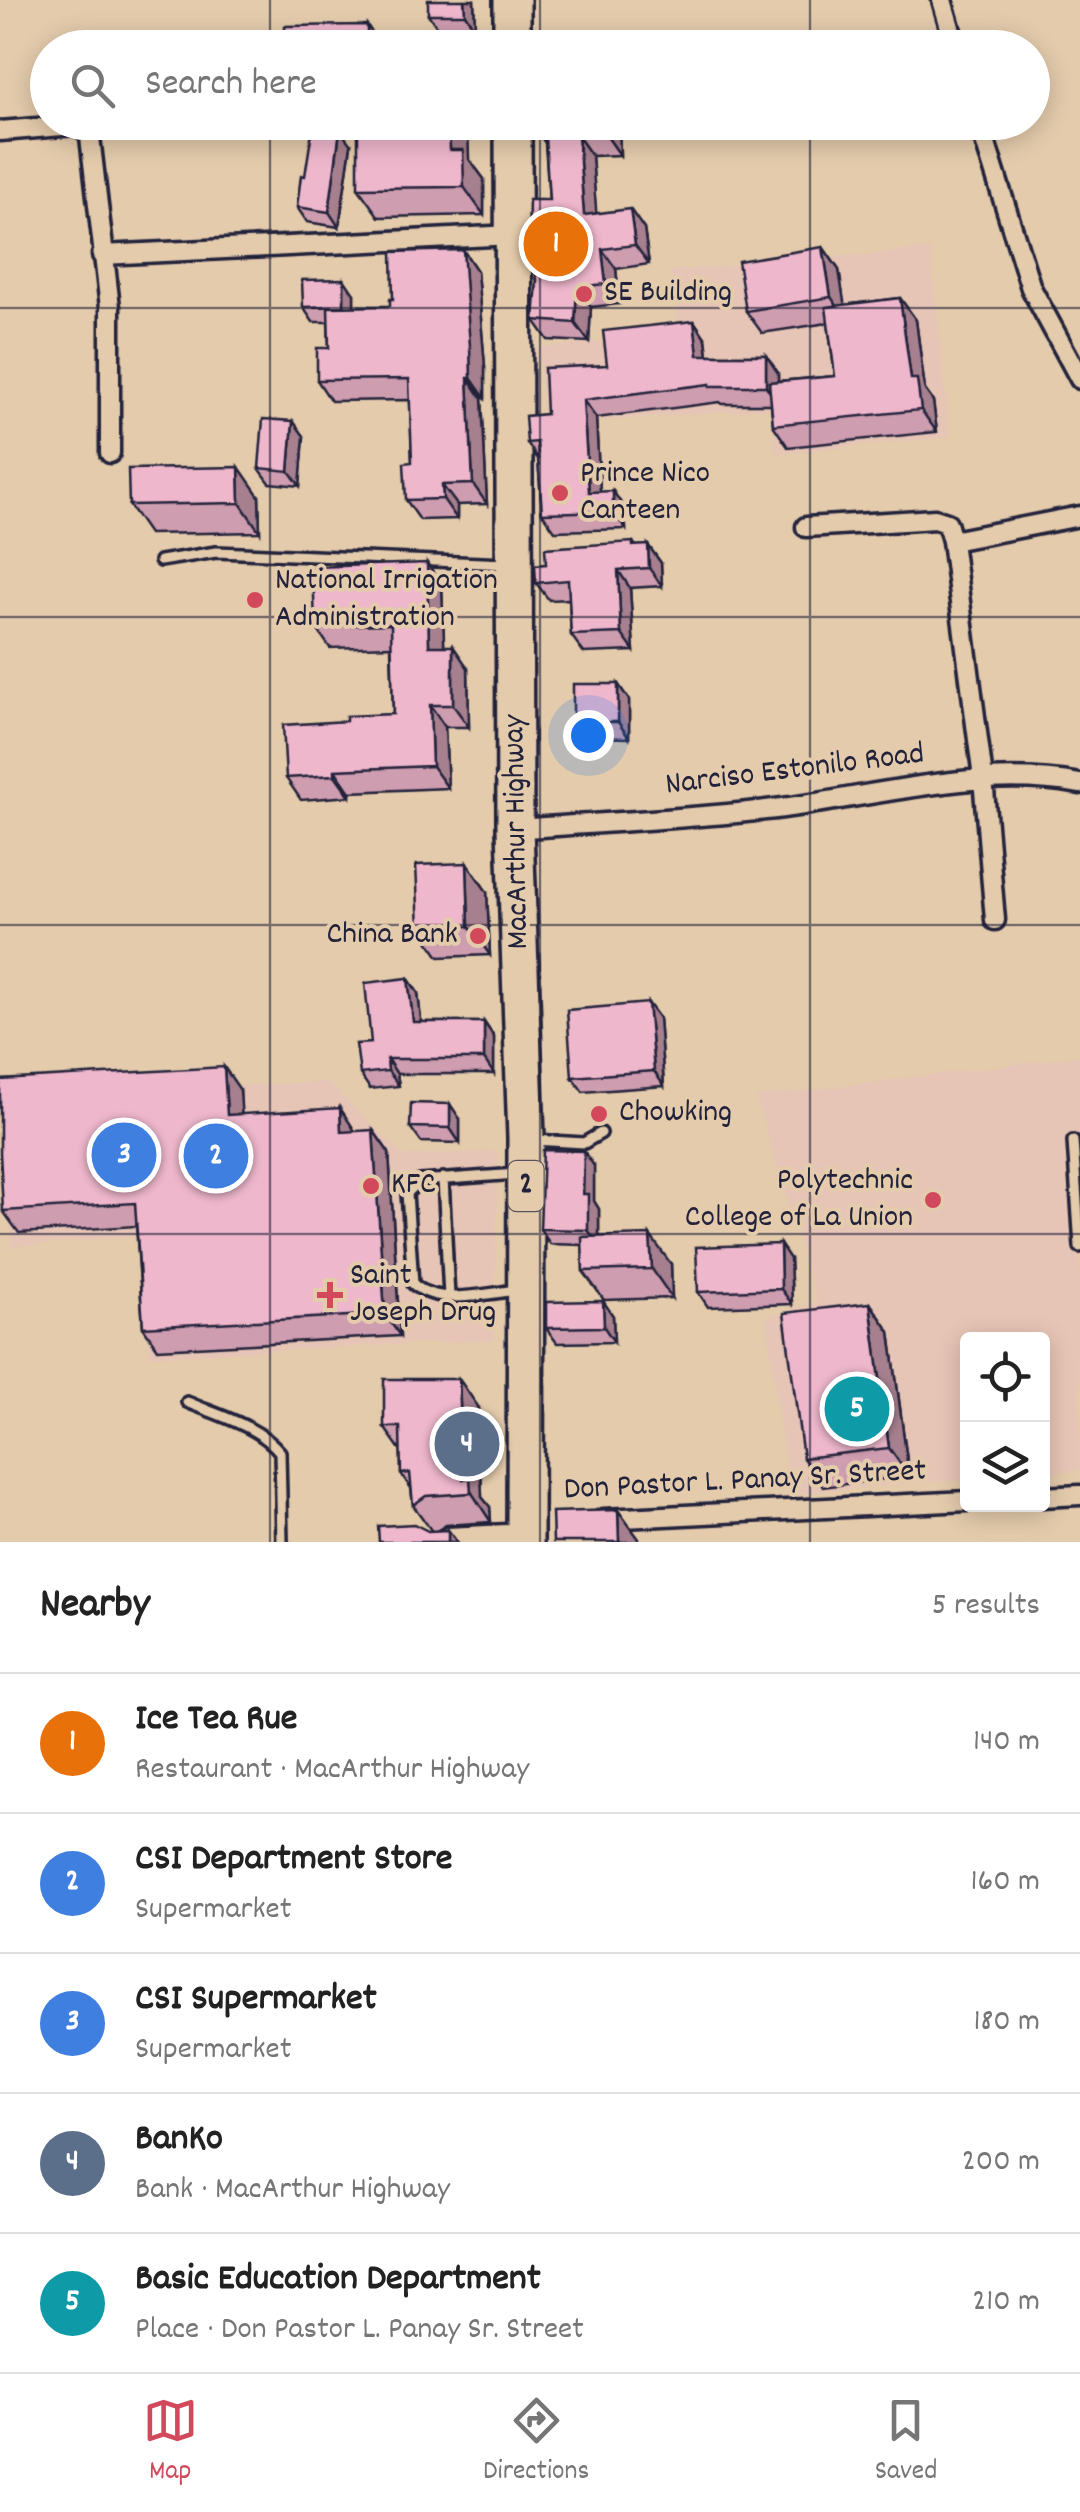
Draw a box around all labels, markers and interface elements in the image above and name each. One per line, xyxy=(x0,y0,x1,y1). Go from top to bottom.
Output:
search box xyxy=(30,30,1050,140)
icon: search xyxy=(65,58,120,113)
text: Search here xyxy=(145,58,317,113)
pin: 1 xyxy=(524,206,588,282)
place label: SE Building xyxy=(604,271,732,317)
marker: SE Building xyxy=(573,283,595,305)
place label: Prince Nico Canteen xyxy=(580,452,710,535)
marker: Prince Nico Canteen xyxy=(549,482,571,504)
place label: National Irrigation Administration xyxy=(275,559,498,642)
marker: National Irrigation Administration xyxy=(244,589,266,611)
your location xyxy=(563,710,614,761)
street label: MacArthur Highway xyxy=(493,713,543,950)
street label: Narciso Estonilo Road xyxy=(663,732,927,810)
place label: China Bank xyxy=(326,913,458,959)
marker: China Bank xyxy=(467,925,489,947)
place label: Chowking xyxy=(619,1091,732,1137)
marker: Chowking xyxy=(588,1103,610,1125)
pin: 3 xyxy=(92,1118,156,1192)
pin: 2 xyxy=(184,1118,248,1194)
place label: Polytechnic College of La Union xyxy=(685,1159,913,1242)
road number: 2 xyxy=(508,1161,544,1211)
place label: KFC xyxy=(391,1163,436,1209)
marker: KFC xyxy=(360,1175,382,1197)
marker: Polytechnic College of La Union xyxy=(922,1189,944,1211)
place label: Saint Joseph Drug xyxy=(350,1254,496,1337)
marker: Saint Joseph Drug xyxy=(319,1284,341,1306)
map controls xyxy=(960,1332,1050,1512)
button: locate xyxy=(960,1332,1050,1422)
pin: 5 xyxy=(824,1372,890,1446)
pin: 4 xyxy=(434,1406,500,1482)
button: layers xyxy=(960,1422,1050,1512)
street label: Don Pastor L. Panay Sr. Street xyxy=(563,1450,928,1514)
text: Nearby xyxy=(40,1577,150,1637)
text: 5 results xyxy=(932,1584,1040,1630)
text: Ice Tea Rue xyxy=(135,1693,298,1748)
text: 1 xyxy=(69,1720,76,1766)
text: 140 m xyxy=(973,1720,1040,1766)
text: Restaurant · MacArthur Highway xyxy=(135,1748,529,1794)
text: CSI Department Store xyxy=(135,1833,452,1888)
text: 2 xyxy=(66,1860,79,1906)
text: 160 m xyxy=(971,1860,1040,1906)
text: Supermarket xyxy=(135,1888,291,1934)
text: CSI Supermarket xyxy=(135,1973,377,2028)
text: 3 xyxy=(65,2000,80,2046)
text: 180 m xyxy=(973,2000,1040,2046)
text: Supermarket xyxy=(135,2028,291,2074)
text: BanKo xyxy=(135,2113,223,2168)
text: 4 xyxy=(66,2140,79,2186)
text: 200 m xyxy=(962,2140,1040,2186)
text: Bank · MacArthur Highway xyxy=(135,2168,450,2214)
text: Basic Education Department xyxy=(135,2253,541,2308)
text: 5 xyxy=(65,2280,80,2326)
text: 210 m xyxy=(972,2280,1040,2326)
text: Place · Don Pastor L. Panay Sr. Street xyxy=(135,2308,584,2354)
tab: Map xyxy=(143,2393,198,2493)
tab: Directions xyxy=(483,2393,589,2493)
tab: Saved xyxy=(875,2393,937,2493)

